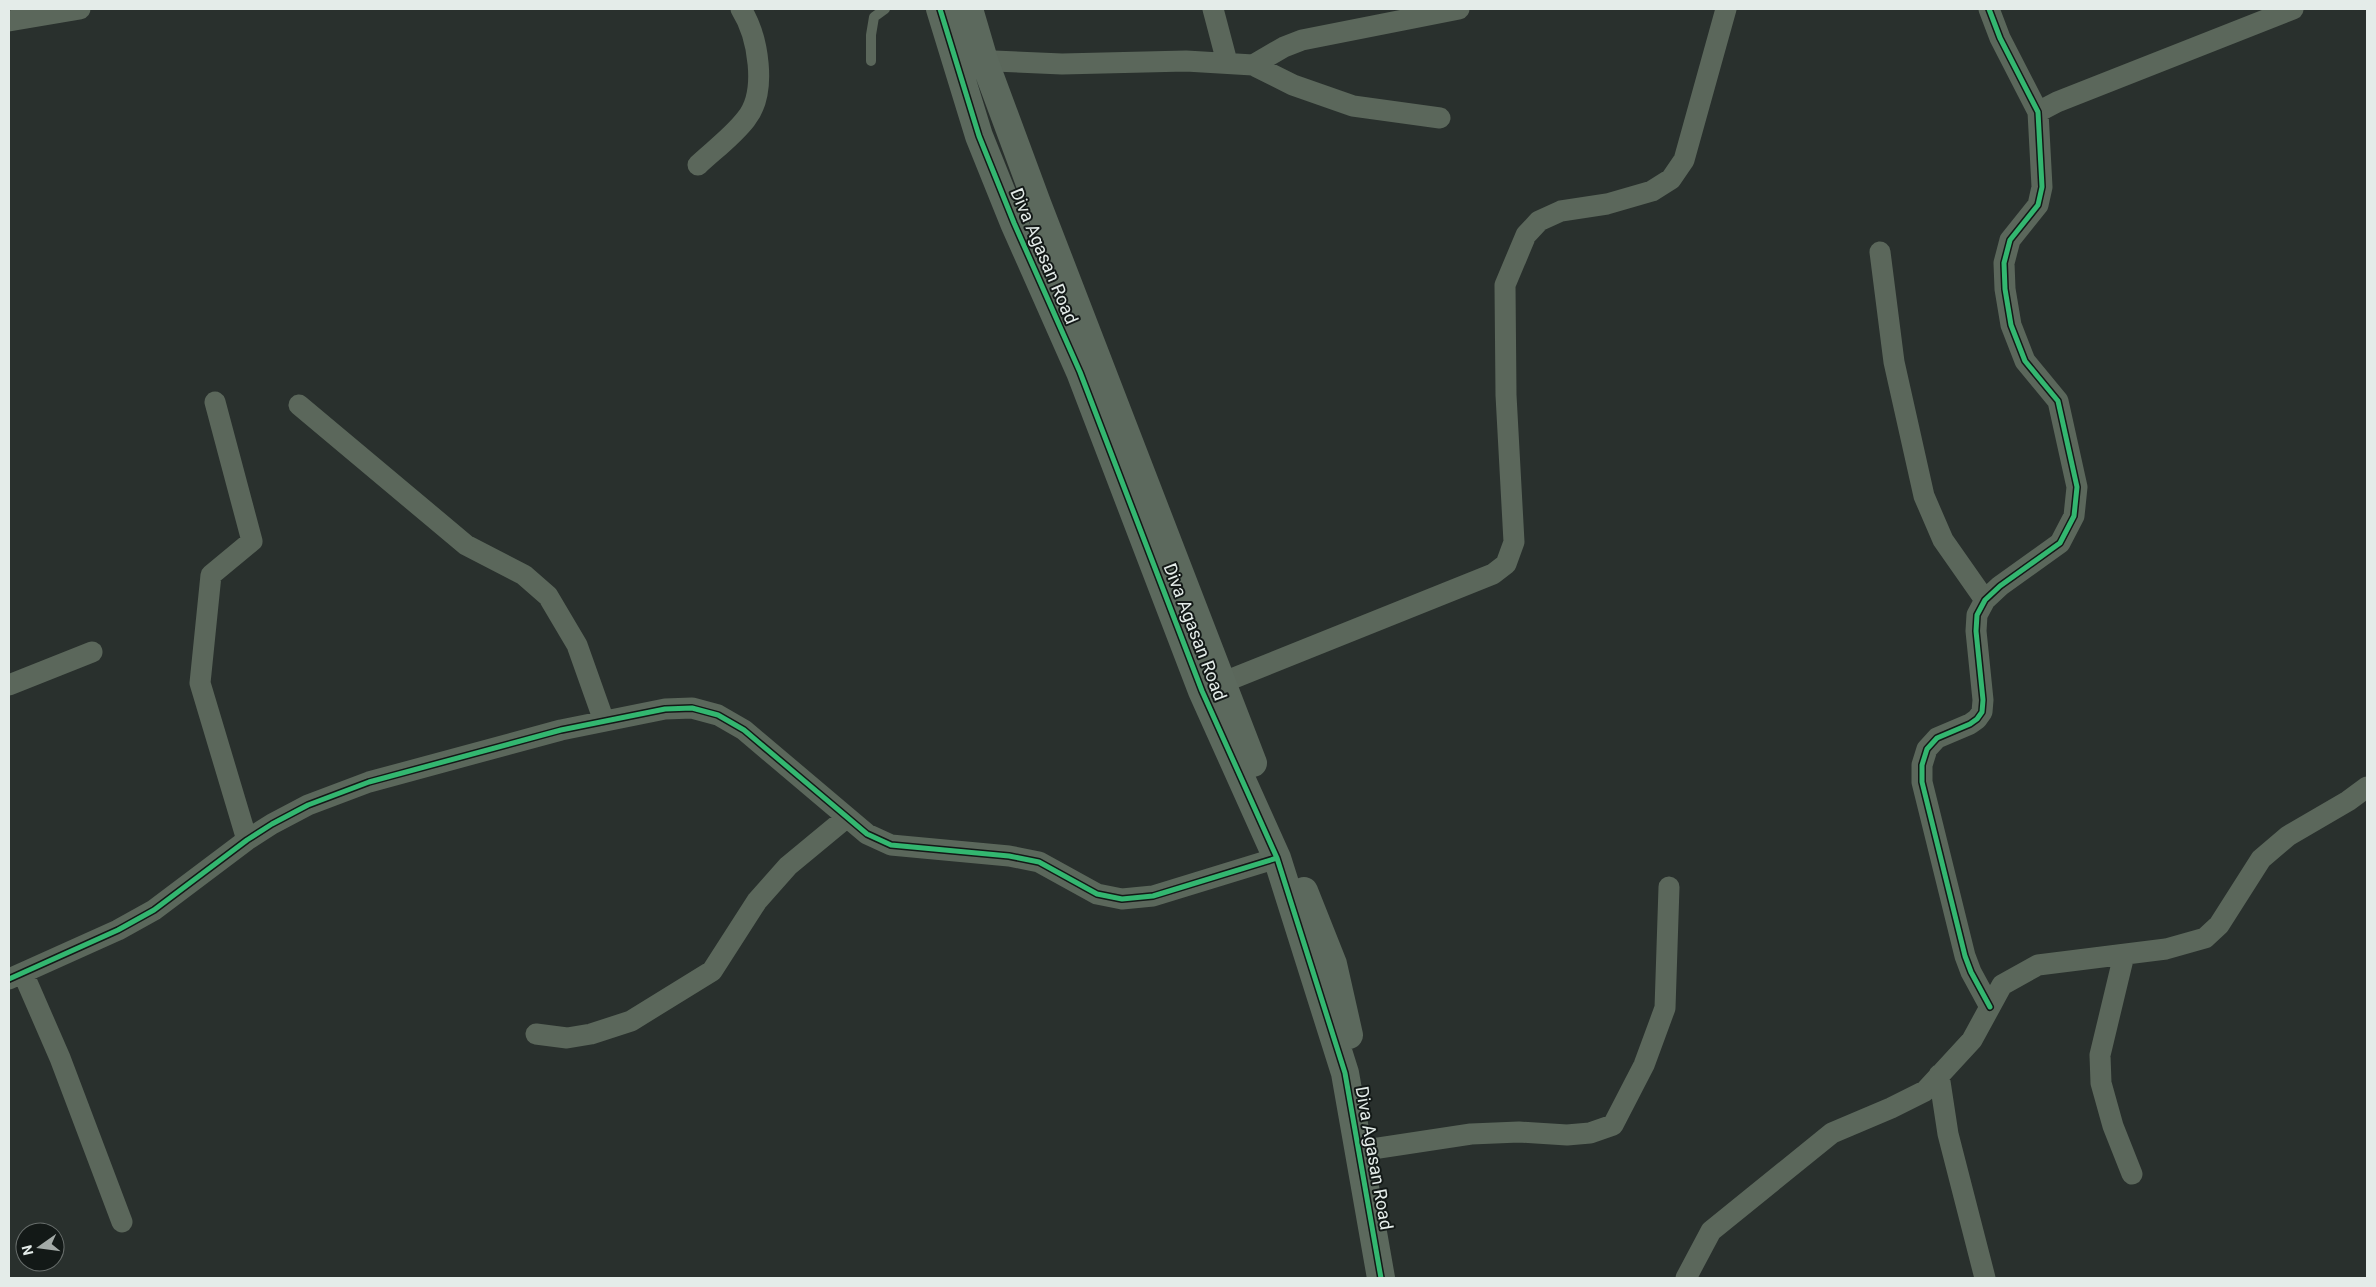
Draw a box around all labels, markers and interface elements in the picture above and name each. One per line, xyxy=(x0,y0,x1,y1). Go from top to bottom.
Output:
street label: Diva Agasan Road xyxy=(1006,185,1083,327)
street label: Diva Agasan Road xyxy=(1160,560,1231,703)
street label: Diva Agasan Road xyxy=(1352,1084,1397,1231)
north arrow xyxy=(15,1222,65,1272)
text: N xyxy=(18,1243,36,1257)

